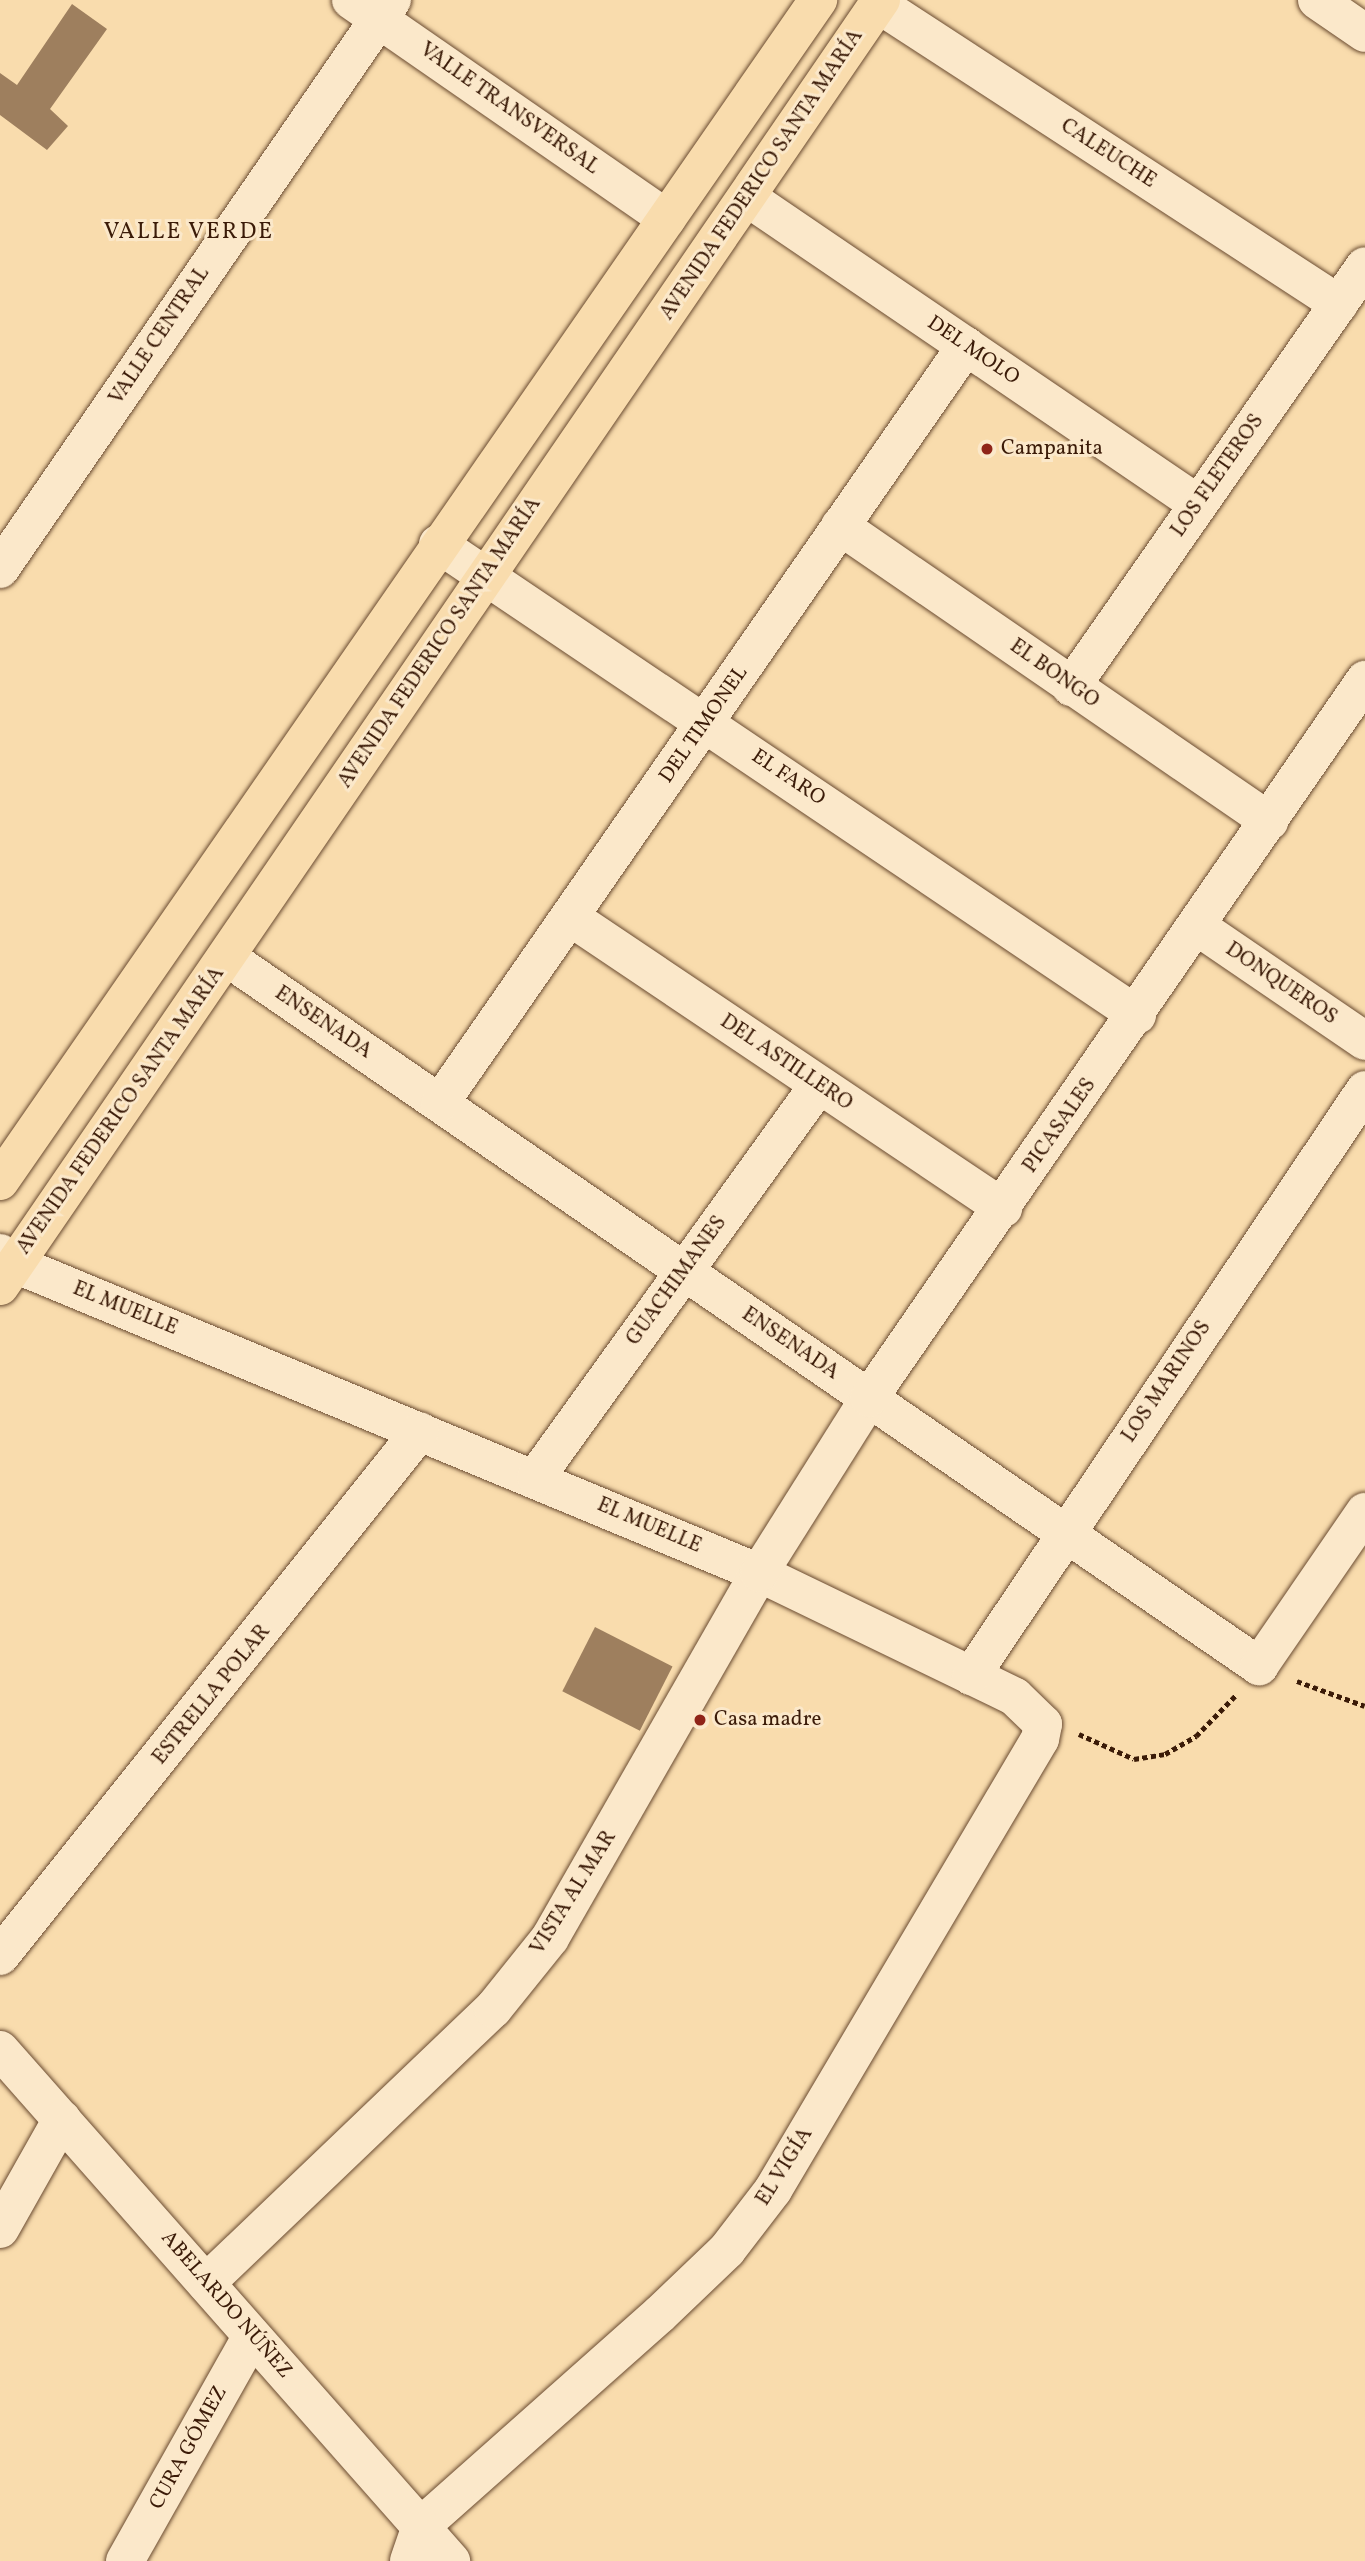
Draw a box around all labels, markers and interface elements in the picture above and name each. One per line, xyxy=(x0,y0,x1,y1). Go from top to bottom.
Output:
street label: AVENIDA FEDERICO SANTA MARÍA xyxy=(655,25,869,325)
street label: VALLE TRANSVERSAL xyxy=(414,37,604,181)
street label: CALEUCHE xyxy=(1056,114,1160,194)
district label: VALLE VERDE xyxy=(105,218,273,246)
street label: VALLE CENTRAL xyxy=(104,262,216,410)
street label: DEL MOLO xyxy=(922,311,1024,391)
street label: LOS FLETEROS xyxy=(1166,410,1270,542)
place label: Campanita xyxy=(1001,436,1103,462)
marker: Campanita xyxy=(979,441,995,457)
street label: AVENIDA FEDERICO SANTA MARÍA xyxy=(333,493,547,793)
street label: EL BONGO xyxy=(1004,634,1104,714)
street label: DEL TIMONEL xyxy=(654,661,754,789)
street label: EL FARO xyxy=(746,744,830,812)
street label: DONQUEROS xyxy=(1220,937,1342,1031)
street label: AVENIDA FEDERICO SANTA MARÍA xyxy=(12,962,230,1260)
street label: ENSENADA xyxy=(270,981,376,1065)
street label: DEL ASTILLERO xyxy=(715,1009,857,1117)
street label: PICASALES xyxy=(1018,1074,1102,1178)
street label: GUACHIMANES xyxy=(622,1211,732,1351)
street label: EL MUELLE xyxy=(69,1277,181,1341)
street label: ENSENADA xyxy=(737,1302,843,1386)
street label: LOS MARINOS xyxy=(1117,1316,1217,1448)
street label: EL MUELLE xyxy=(593,1493,705,1559)
street label: ESTRELLA POLAR xyxy=(148,1620,276,1770)
place label: Casa madre xyxy=(714,1707,821,1733)
marker: Casa madre xyxy=(692,1712,708,1728)
street label: VISTA AL MAR xyxy=(526,1826,622,1960)
street label: EL VIGÍA xyxy=(751,2123,819,2211)
street label: ABELARDO NÚÑEZ xyxy=(155,2226,297,2384)
street label: CURA GÓMEZ xyxy=(145,2382,233,2514)

